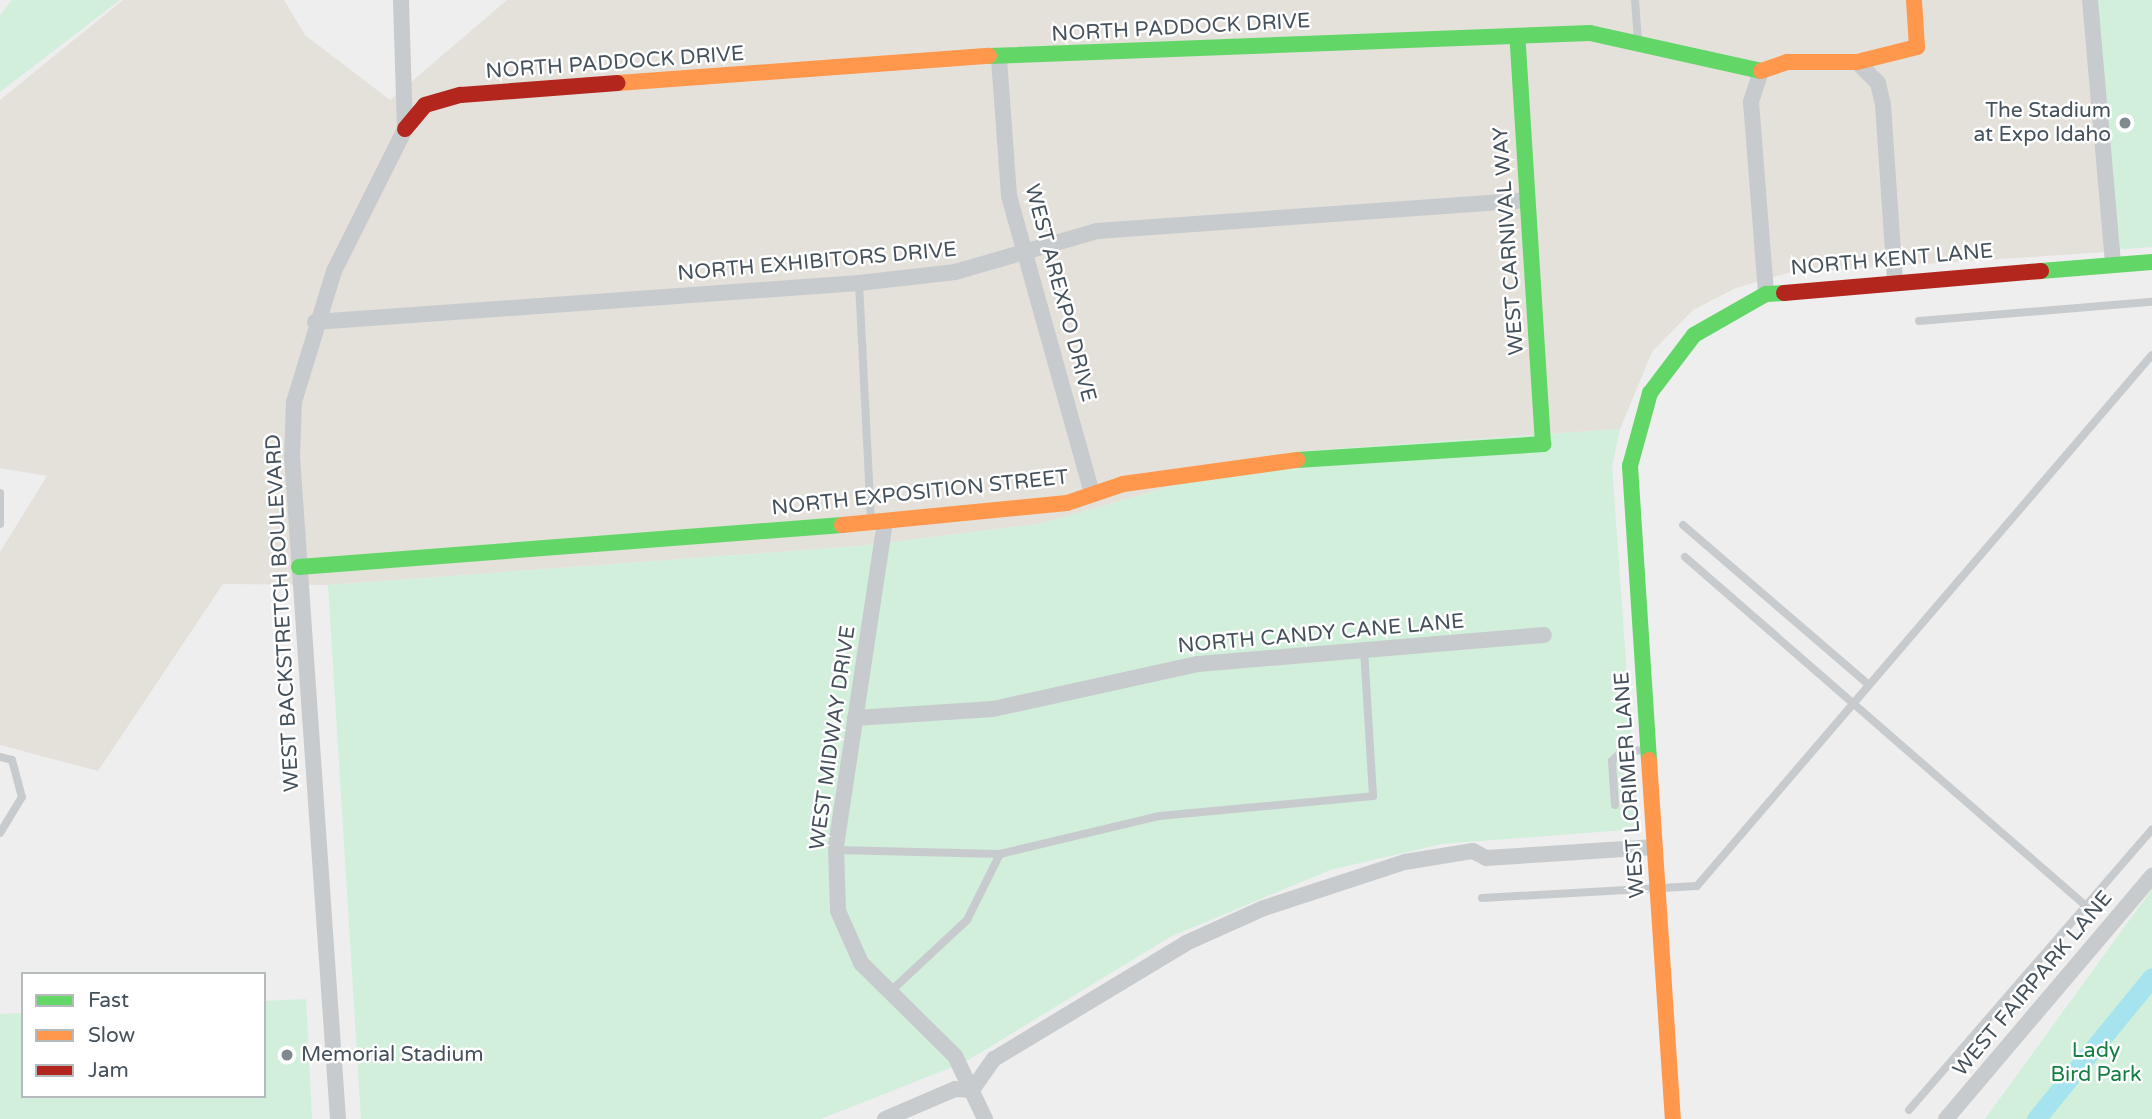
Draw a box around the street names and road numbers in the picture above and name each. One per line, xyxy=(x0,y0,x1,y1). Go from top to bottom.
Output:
street label: NORTH PADDOCK DRIVE xyxy=(1051,9,1311,47)
street label: NORTH PADDOCK DRIVE xyxy=(485,41,745,85)
street label: WEST CARNIVAL WAY xyxy=(1488,126,1530,356)
street label: WEST AREXPO DRIVE xyxy=(1019,181,1101,405)
street label: NORTH EXHIBITORS DRIVE xyxy=(676,237,958,287)
street label: NORTH KENT LANE xyxy=(1790,239,1994,281)
street label: WEST BACKSTRETCH BOULEVARD xyxy=(261,433,305,793)
street label: NORTH EXPOSITION STREET xyxy=(770,465,1070,521)
street label: NORTH CANDY CANE LANE xyxy=(1177,609,1465,659)
street label: WEST MIDWAY DRIVE xyxy=(805,624,861,852)
street label: WEST LORIMER LANE xyxy=(1610,671,1650,899)
street label: WEST FAIRPARK LANE xyxy=(1948,886,2118,1082)

